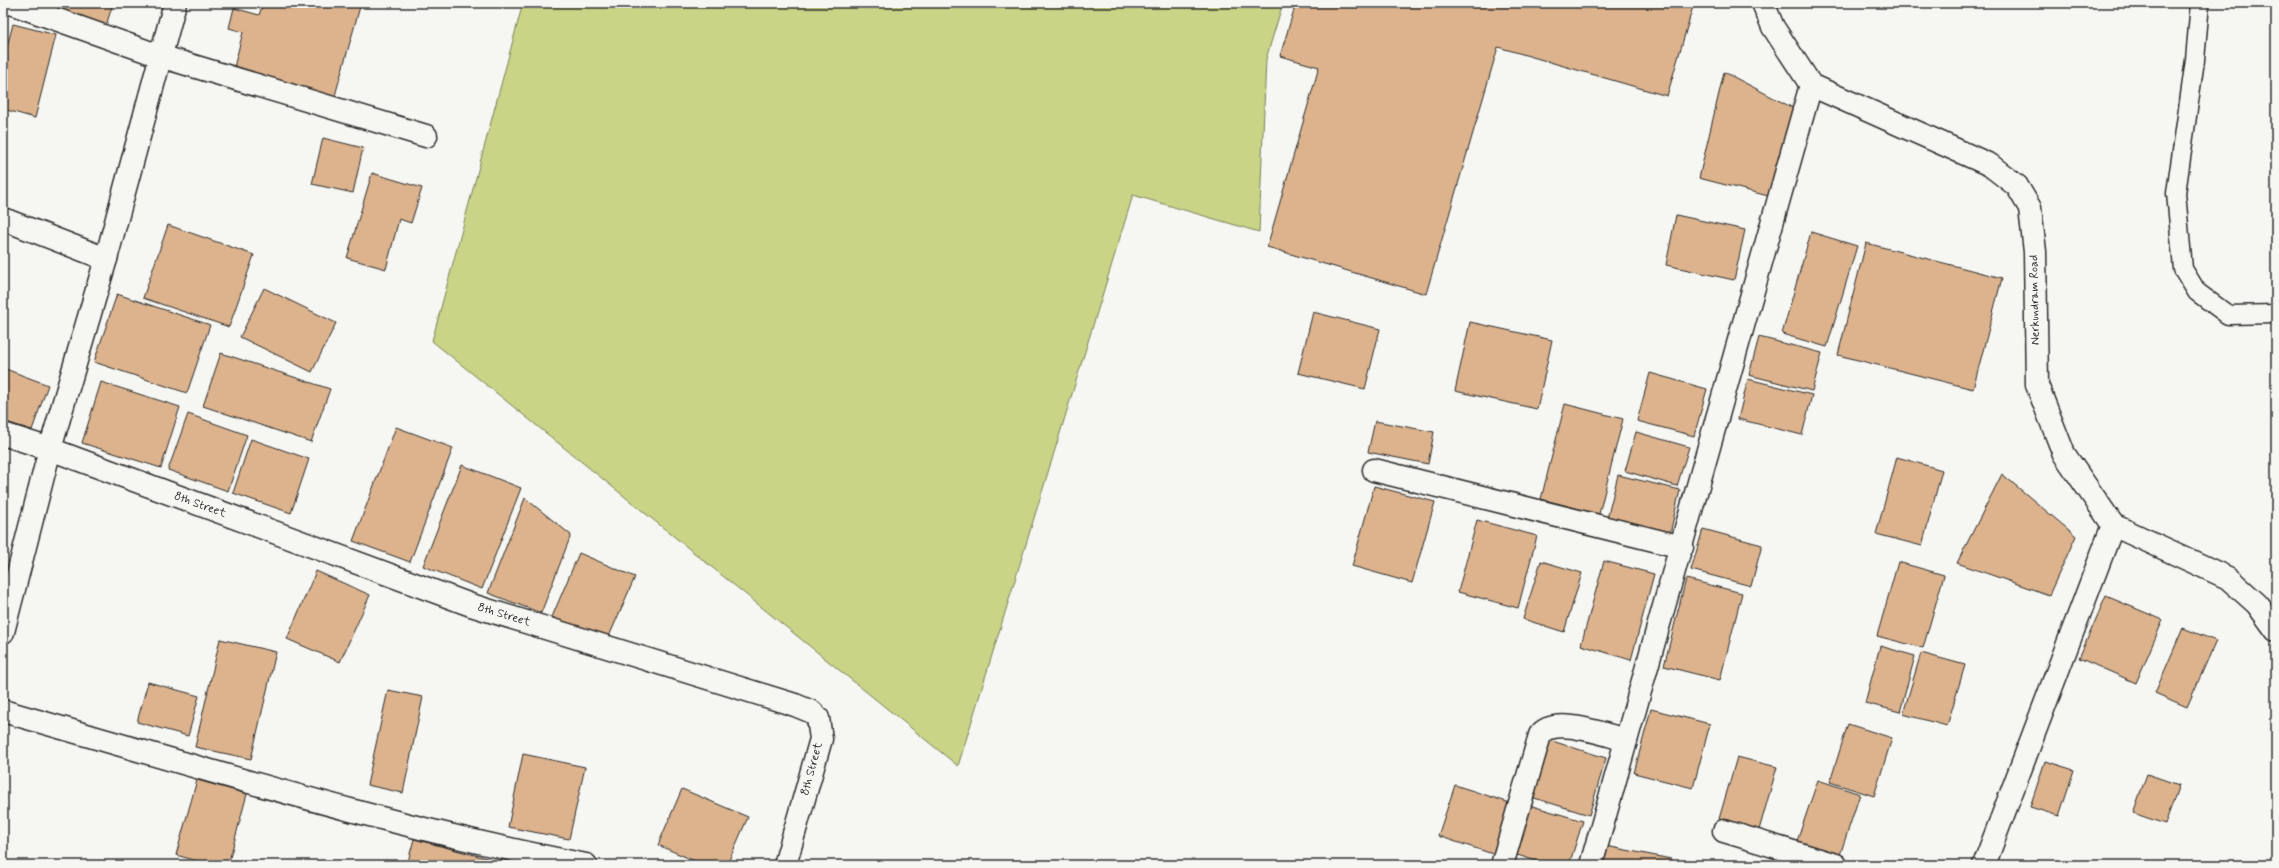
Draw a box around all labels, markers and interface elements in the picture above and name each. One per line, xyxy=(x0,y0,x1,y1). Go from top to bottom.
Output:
street label: Nerkundram Road xyxy=(2026,255,2044,345)
street label: 8th Street xyxy=(172,488,228,522)
street label: 8th Street xyxy=(476,599,532,631)
street label: 8th Street xyxy=(797,741,827,797)

